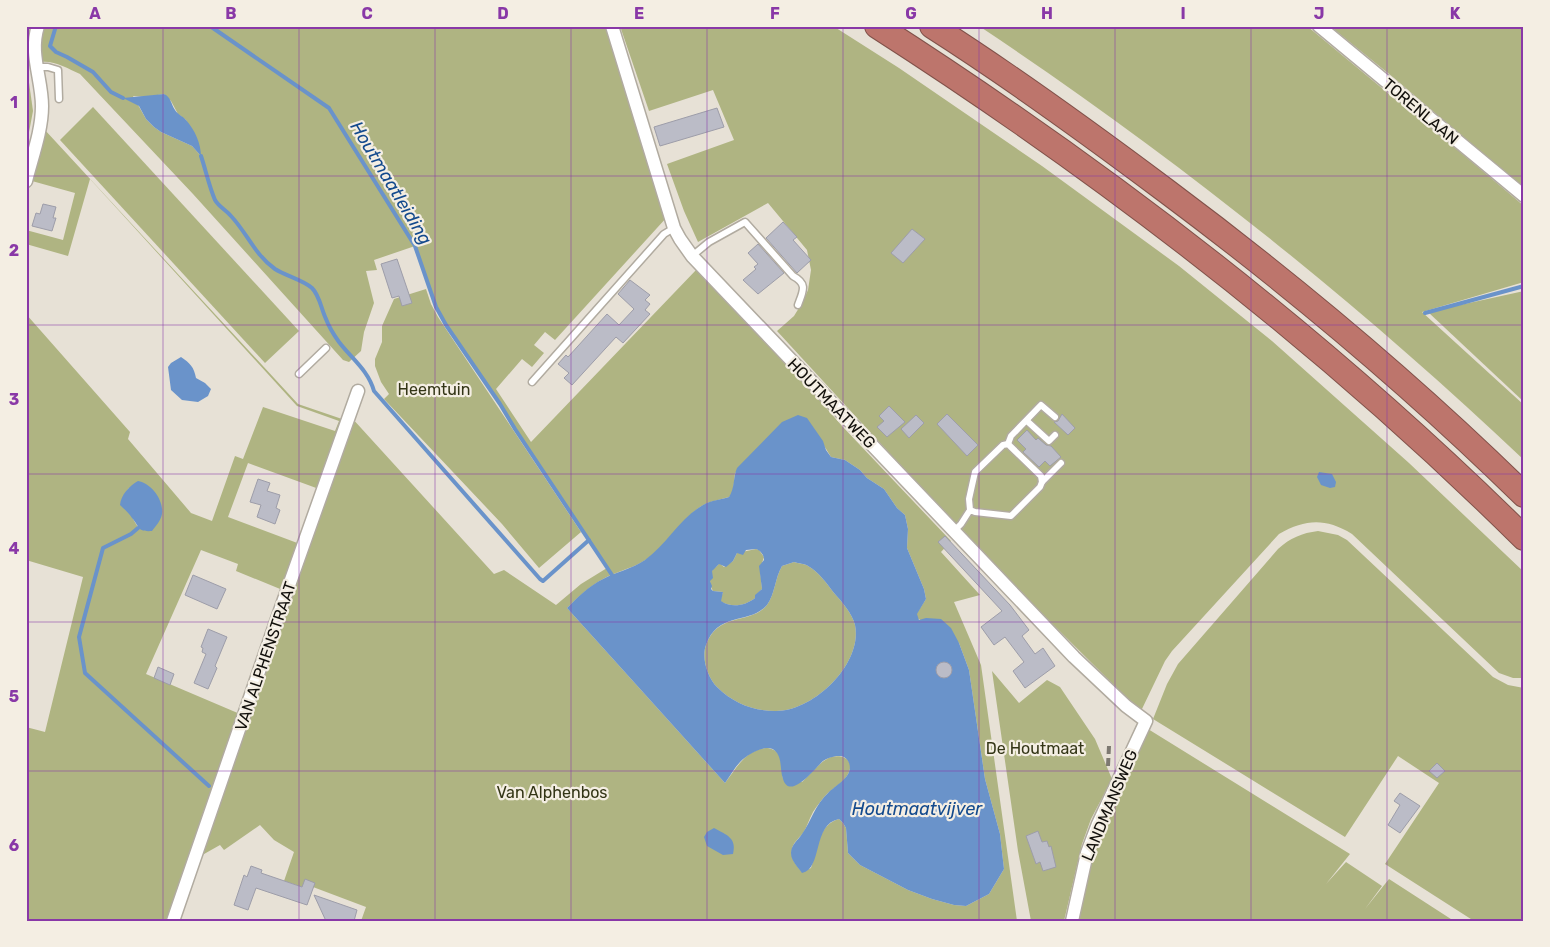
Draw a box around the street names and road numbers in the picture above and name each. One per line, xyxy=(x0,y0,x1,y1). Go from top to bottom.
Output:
street label: TORENLAAN xyxy=(1379,74,1462,148)
street label: HOUTMAATWEG xyxy=(784,354,880,452)
street label: VAN ALPHENSTRAAT xyxy=(231,579,300,733)
street label: LANDMANSWEG xyxy=(1077,746,1142,864)

